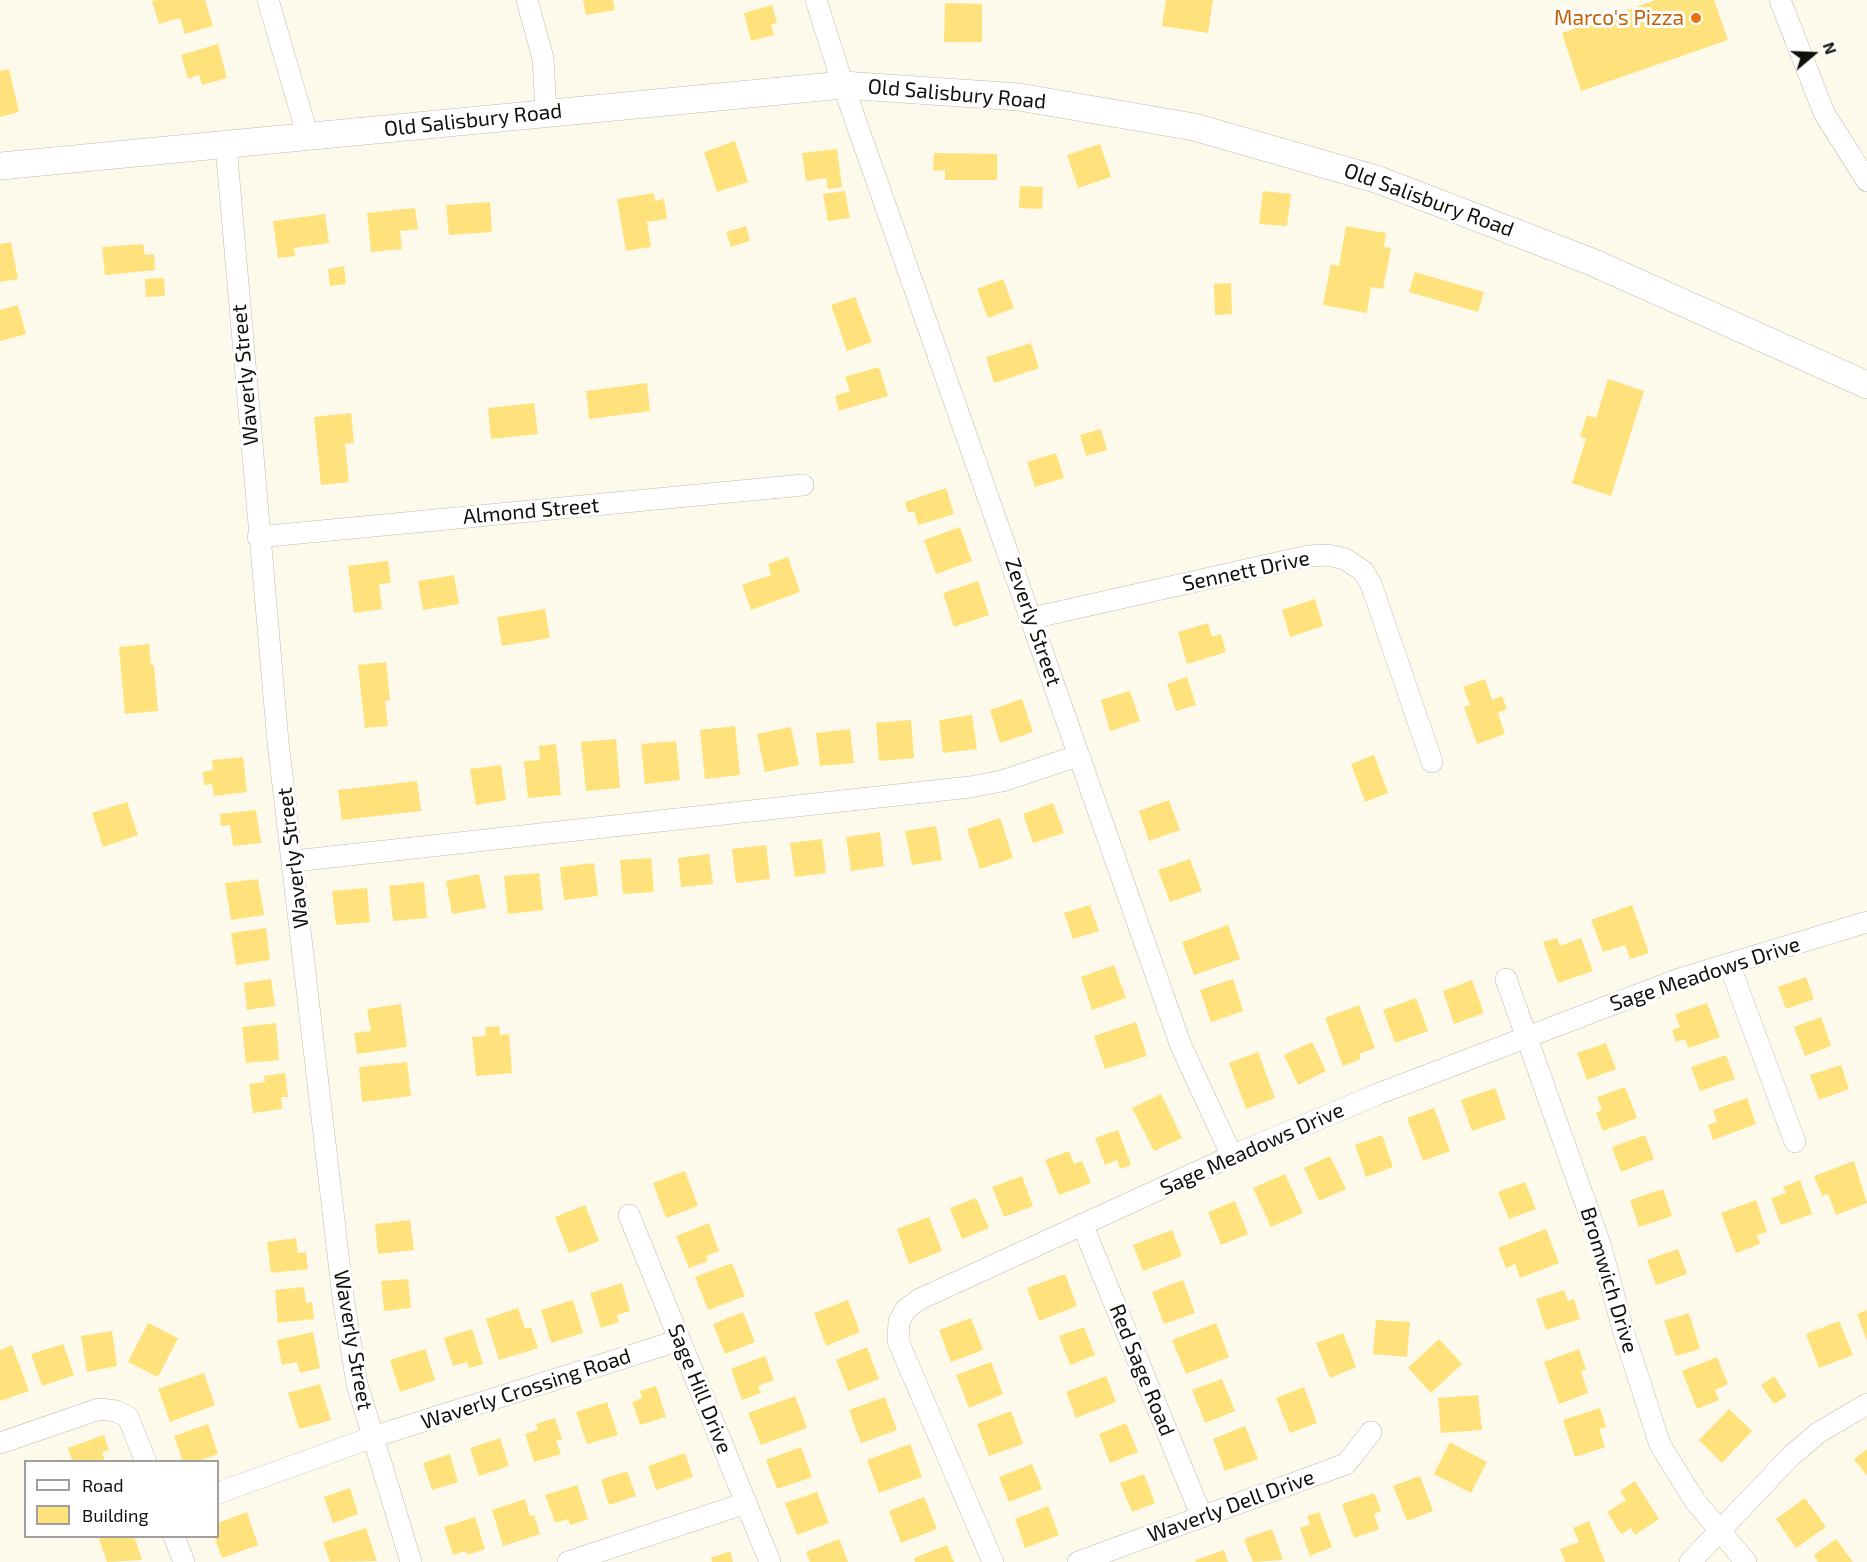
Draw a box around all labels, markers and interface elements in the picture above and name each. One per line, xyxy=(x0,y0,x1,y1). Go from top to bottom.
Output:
place label: Marco's Pizza xyxy=(1554,5,1684,31)
marker: Marco's Pizza xyxy=(1689,11,1703,25)
north arrow xyxy=(1783,24,1843,84)
text: N xyxy=(1820,39,1841,57)
street label: Old Salisbury Road xyxy=(867,74,1047,114)
street label: Old Salisbury Road xyxy=(383,98,563,142)
street label: Old Salisbury Road xyxy=(1341,158,1517,242)
street label: Waverly Street xyxy=(226,303,264,447)
street label: Almond Street xyxy=(462,492,600,530)
street label: Sennett Drive xyxy=(1180,545,1312,597)
street label: Zeverly Street xyxy=(999,555,1067,689)
street label: Waverly Street xyxy=(272,786,314,930)
street label: Sage Meadows Drive xyxy=(1607,931,1803,1017)
street label: Sage Meadows Drive xyxy=(1156,1097,1348,1201)
street label: Bromwich Drive xyxy=(1575,1204,1643,1356)
street label: Waverly Street xyxy=(328,1268,378,1412)
street label: Red Sage Road xyxy=(1104,1300,1180,1440)
street label: Sage Hill Drive xyxy=(663,1321,737,1457)
street label: Waverly Crossing Road xyxy=(418,1343,634,1435)
legend xyxy=(24,1460,219,1538)
street label: Waverly Dell Drive xyxy=(1144,1464,1318,1548)
text: Road xyxy=(82,1474,123,1496)
text: Building xyxy=(82,1504,149,1526)

